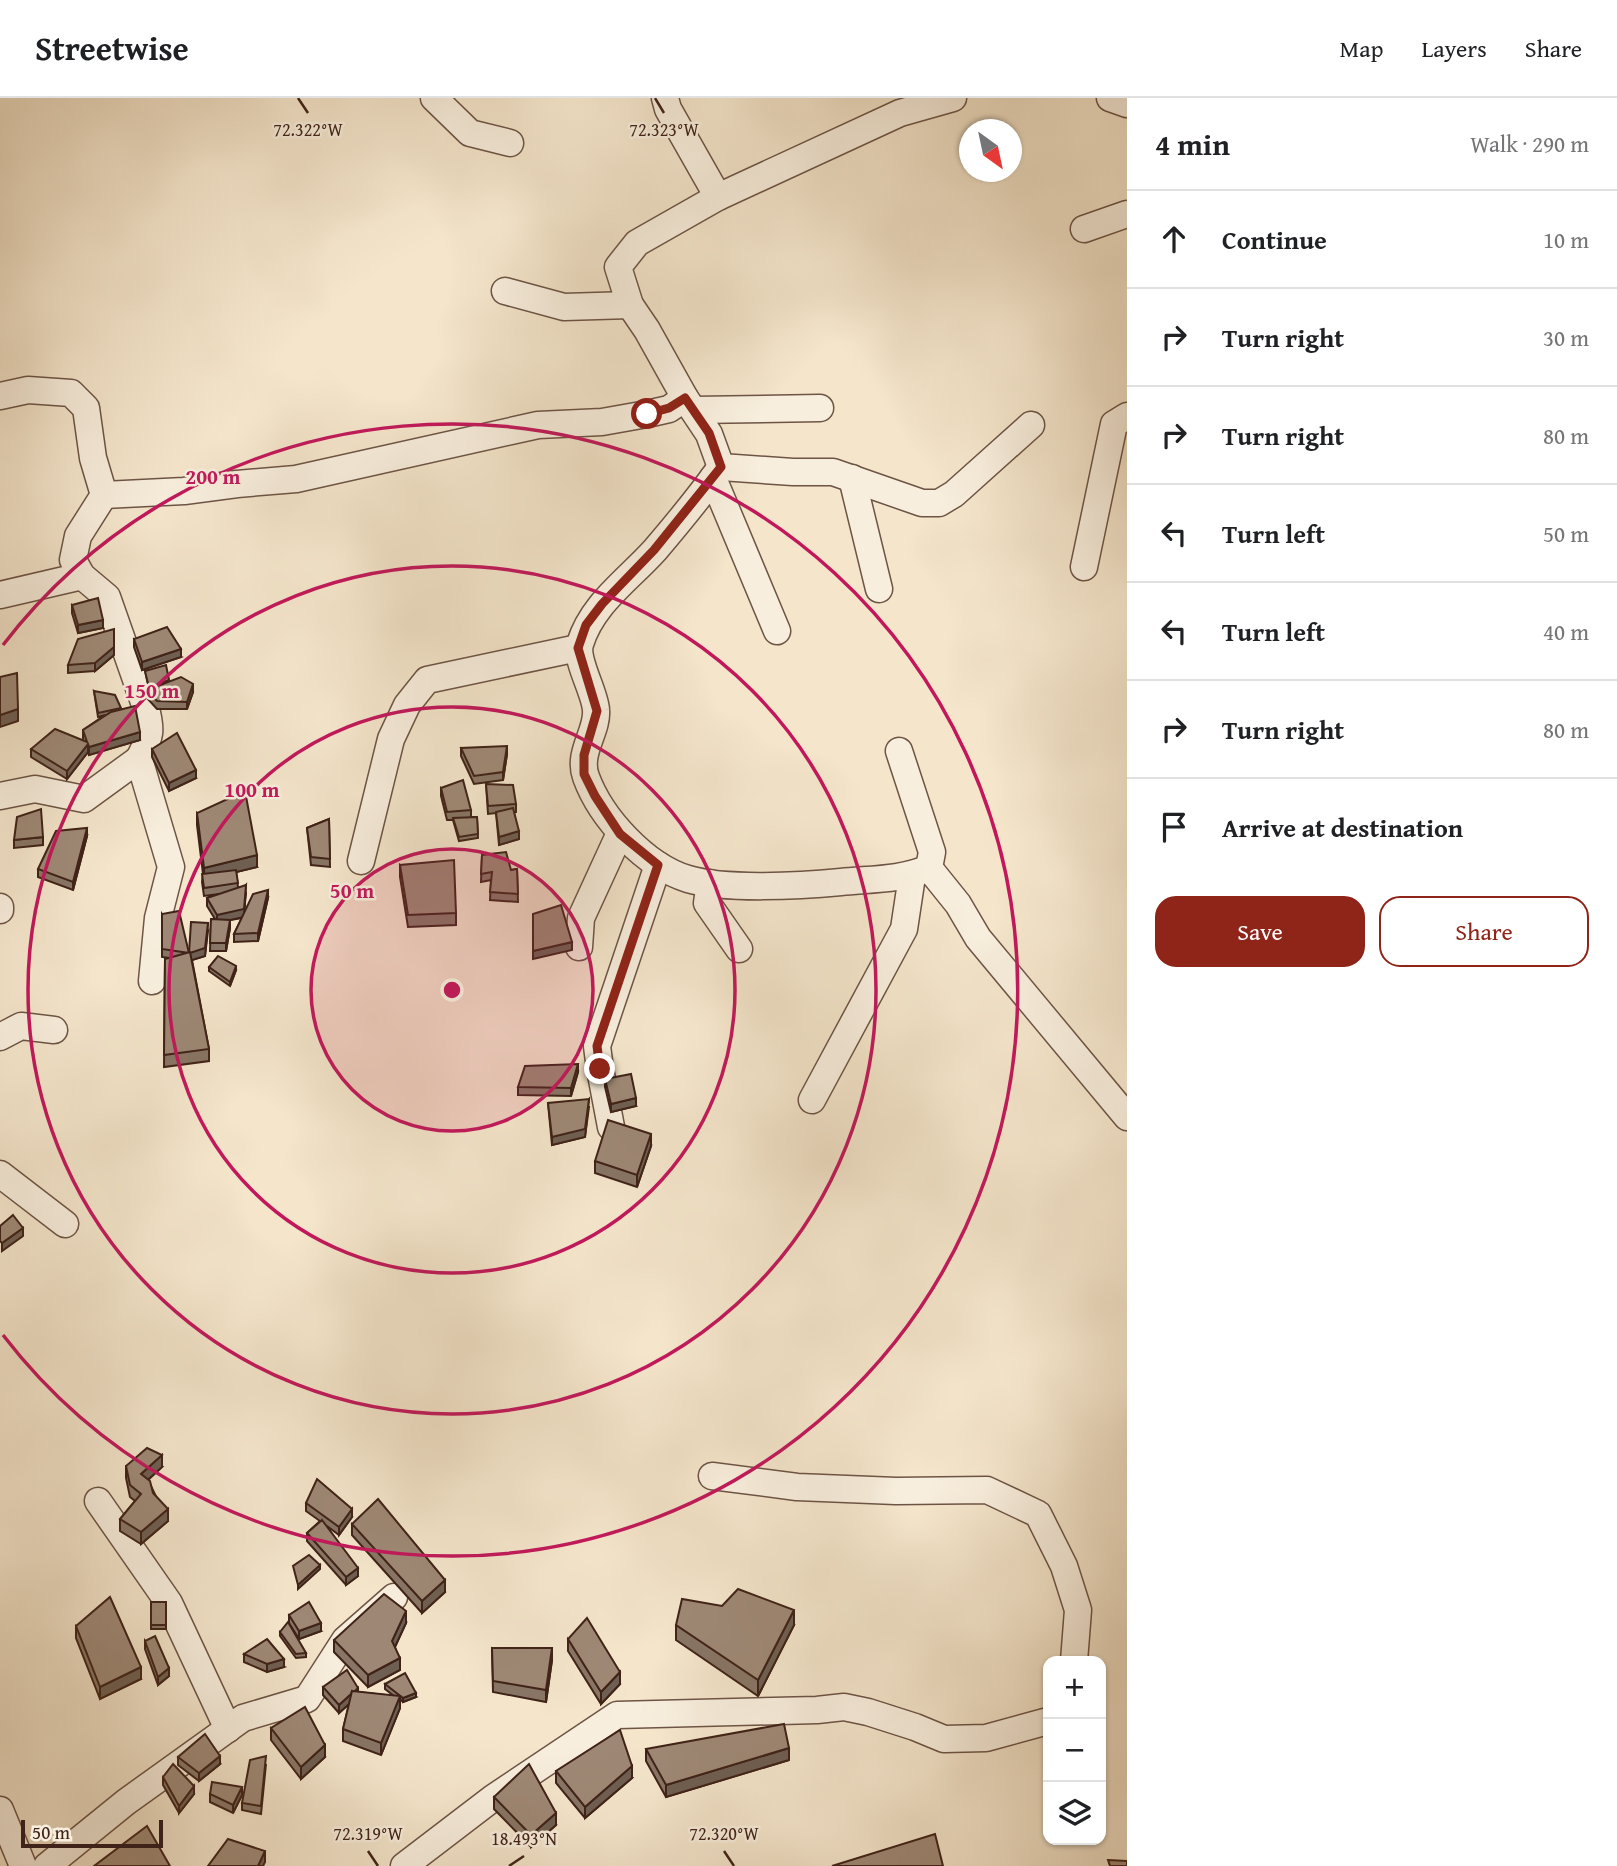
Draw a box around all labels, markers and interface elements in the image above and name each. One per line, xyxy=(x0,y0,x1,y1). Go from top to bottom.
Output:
text: Streetwise xyxy=(35,24,189,72)
text: Map xyxy=(1340,31,1383,66)
text: Layers xyxy=(1421,31,1487,66)
text: Share xyxy=(1525,31,1582,66)
text: 72.322°W xyxy=(273,116,343,143)
text: 72.323°W xyxy=(629,116,699,143)
north arrow xyxy=(959,119,1022,182)
text: 4 min xyxy=(1155,122,1230,166)
text: Walk · 290 m xyxy=(1470,127,1589,160)
icon: ahead xyxy=(1155,220,1193,258)
text: Continue xyxy=(1222,220,1327,259)
text: 10 m xyxy=(1543,223,1589,256)
icon: right xyxy=(1155,318,1193,356)
text: Turn right xyxy=(1222,318,1344,357)
text: 30 m xyxy=(1543,321,1589,354)
route start xyxy=(631,398,662,429)
icon: right xyxy=(1155,416,1193,454)
text: Turn right xyxy=(1222,416,1344,455)
text: 80 m xyxy=(1543,419,1589,452)
text: 200 m xyxy=(185,461,241,492)
icon: left xyxy=(1155,514,1193,552)
text: Turn left xyxy=(1222,514,1325,553)
text: 50 m xyxy=(1543,517,1589,550)
icon: left xyxy=(1155,612,1193,650)
text: Turn left xyxy=(1222,612,1325,651)
text: 40 m xyxy=(1543,615,1589,648)
text: 150 m xyxy=(124,675,180,706)
icon: right xyxy=(1155,710,1193,748)
text: Turn right xyxy=(1222,710,1344,749)
text: 80 m xyxy=(1543,713,1589,746)
text: 100 m xyxy=(224,774,280,805)
icon: arrive xyxy=(1155,808,1193,846)
text: Arrive at destination xyxy=(1222,808,1463,847)
text: 50 m xyxy=(330,875,374,906)
button: Save xyxy=(1155,896,1365,967)
button: Share xyxy=(1379,896,1589,967)
centre of rings xyxy=(440,978,464,1002)
route end xyxy=(584,1053,615,1084)
map controls xyxy=(1043,1656,1106,1845)
button: + xyxy=(1043,1656,1106,1719)
button: − xyxy=(1043,1719,1106,1782)
button: layers xyxy=(1043,1782,1106,1845)
scale bar xyxy=(21,1817,163,1849)
text: 50 m xyxy=(32,1818,70,1846)
text: 72.319°W xyxy=(333,1820,403,1847)
text: 72.320°W xyxy=(689,1820,759,1847)
text: 18.493°N xyxy=(491,1825,557,1852)

